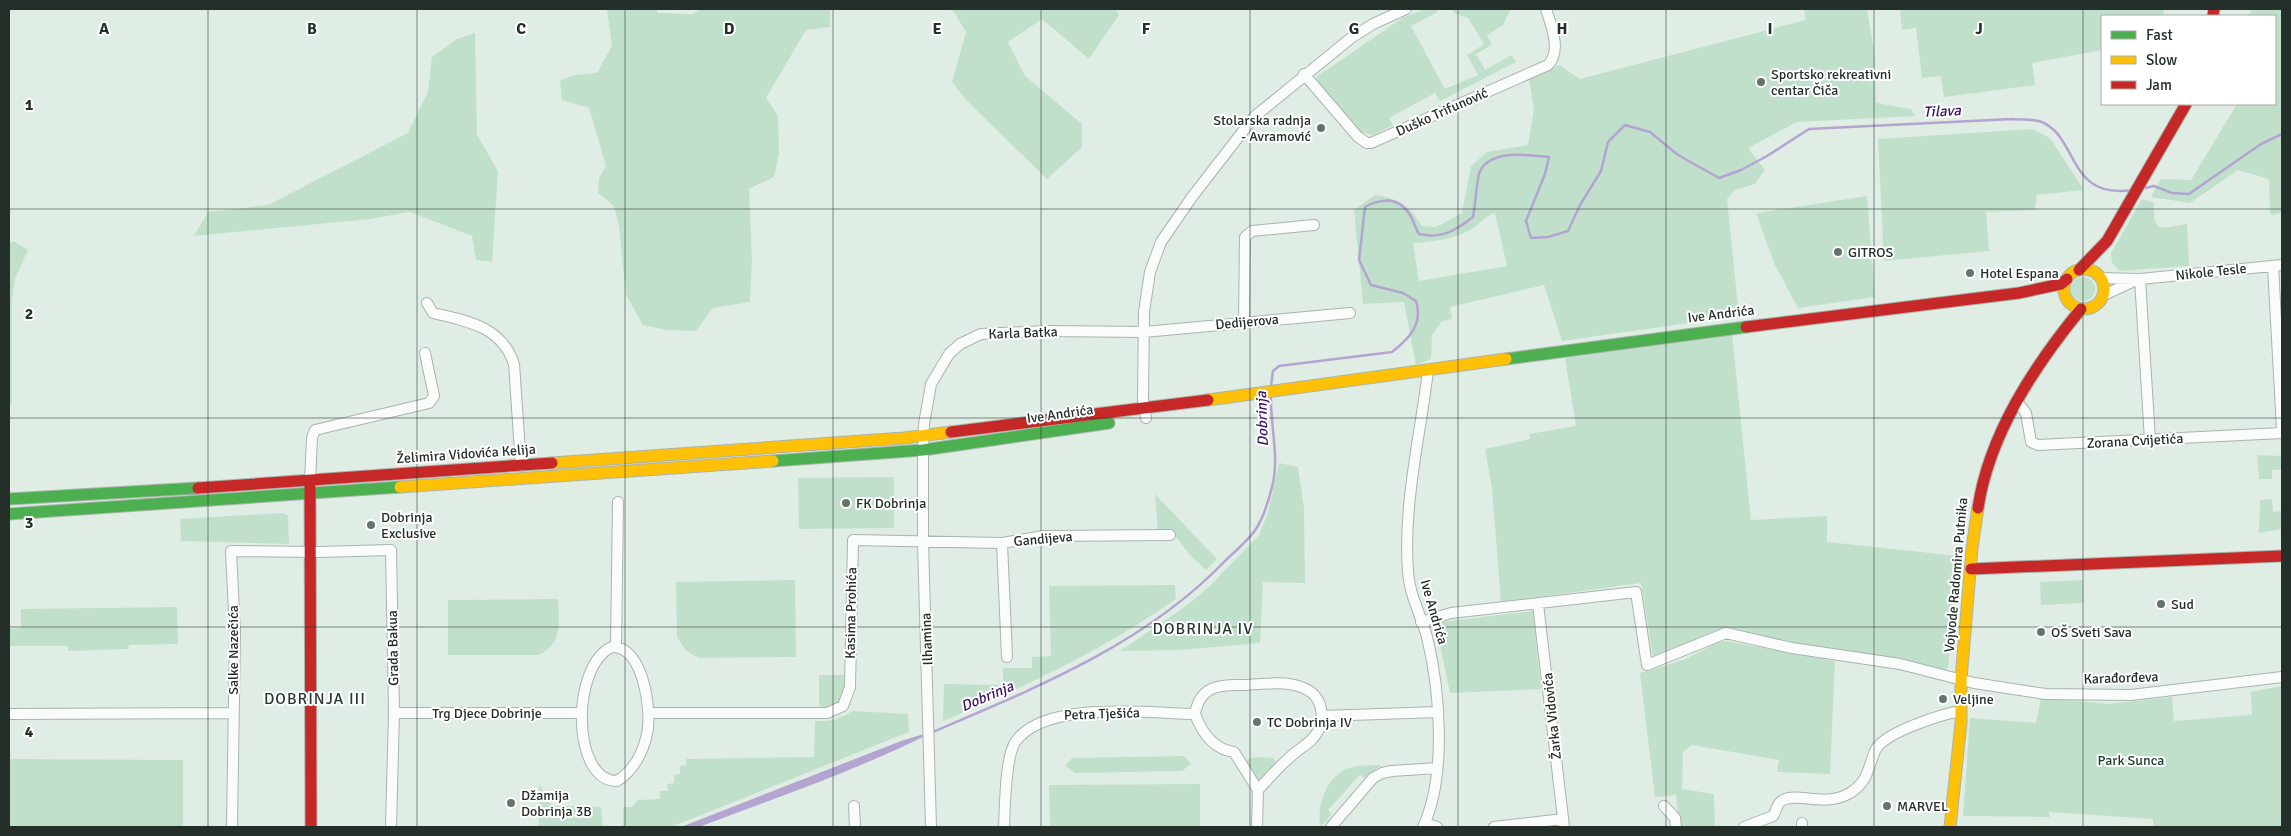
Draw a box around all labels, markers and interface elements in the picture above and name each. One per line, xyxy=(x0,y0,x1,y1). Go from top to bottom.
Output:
legend xyxy=(2101,15,2276,105)
text: A xyxy=(99,19,110,39)
text: B xyxy=(307,19,317,39)
text: C xyxy=(516,19,526,39)
text: D xyxy=(724,19,735,39)
text: E xyxy=(932,19,942,39)
text: F xyxy=(1142,19,1151,39)
text: G xyxy=(1349,19,1359,39)
text: H xyxy=(1557,19,1567,39)
text: I xyxy=(1767,19,1773,39)
text: J xyxy=(1975,19,1983,39)
text: Fast xyxy=(2146,26,2173,44)
text: Slow xyxy=(2146,51,2177,69)
place label: Sportsko rekreativni centar Čiča xyxy=(1771,66,1891,99)
marker: Sportsko rekreativni centar Čiča xyxy=(1755,76,1767,88)
text: Jam xyxy=(2146,76,2172,94)
street label: Duško Trifunović xyxy=(1393,84,1491,140)
text: 1 xyxy=(25,95,34,115)
water label: Tilava xyxy=(1923,101,1962,121)
place label: Stolarska radnja - Avramović xyxy=(1213,112,1311,145)
marker: Stolarska radnja - Avramović xyxy=(1315,122,1327,134)
place label: GITROS xyxy=(1848,244,1893,261)
marker: GITROS xyxy=(1832,246,1844,258)
street label: Nikole Tesle xyxy=(2175,260,2247,284)
place label: Hotel Espana xyxy=(1980,265,2059,282)
marker: Hotel Espana xyxy=(1964,267,1976,279)
street label: Ive Andrića xyxy=(1687,301,1755,327)
text: 2 xyxy=(25,304,33,324)
street label: Dedijerova xyxy=(1215,311,1279,333)
street label: Karla Batka xyxy=(988,323,1058,343)
water label: Dobrinja xyxy=(1252,391,1272,447)
street label: Ive Andrića xyxy=(1026,401,1094,427)
street label: Zorana Cvijetića xyxy=(2086,430,2184,452)
street label: Želimira Vidovića Kelija xyxy=(396,441,536,467)
place label: FK Dobrinja xyxy=(856,495,926,512)
marker: FK Dobrinja xyxy=(840,497,852,509)
street label: Vojvode Radomira Putnika xyxy=(1941,497,1971,653)
place label: Dobrinja Exclusive xyxy=(381,509,436,542)
text: 3 xyxy=(25,513,33,533)
marker: Dobrinja Exclusive xyxy=(365,519,377,531)
street label: Gandijeva xyxy=(1013,528,1073,550)
street label: Kasima Prohića xyxy=(842,567,860,659)
street label: Ive Andrića xyxy=(1417,578,1451,646)
place label: Sud xyxy=(2171,596,2194,613)
marker: Sud xyxy=(2155,598,2167,610)
street label: Salke Nazečića xyxy=(225,605,242,695)
street label: Grada Bakua xyxy=(384,610,402,686)
street label: Ilhamina xyxy=(918,612,936,666)
district label: DOBRINJA IV xyxy=(1153,619,1253,639)
place label: OŠ Sveti Sava xyxy=(2051,624,2132,641)
marker: OŠ Sveti Sava xyxy=(2035,626,2047,638)
street label: Karađorđeva xyxy=(2083,668,2159,688)
street label: Žarka Vidovića xyxy=(1539,672,1565,760)
water label: Dobrinja xyxy=(958,677,1016,715)
district label: DOBRINJA III xyxy=(264,689,366,709)
place label: Veljine xyxy=(1953,691,1994,708)
marker: Veljine xyxy=(1937,693,1949,705)
street label: Petra Tješića xyxy=(1064,704,1140,724)
street label: Trg Djece Dobrinje xyxy=(432,705,542,722)
place label: TC Dobrinja IV xyxy=(1267,714,1352,731)
marker: TC Dobrinja IV xyxy=(1251,716,1263,728)
text: 4 xyxy=(25,722,34,742)
park label: Park Sunca xyxy=(2098,752,2164,769)
place label: Džamija Dobrinja 3B xyxy=(521,787,592,820)
marker: Džamija Dobrinja 3B xyxy=(505,797,517,809)
place label: MARVEL xyxy=(1897,798,1948,815)
marker: MARVEL xyxy=(1881,800,1893,812)

